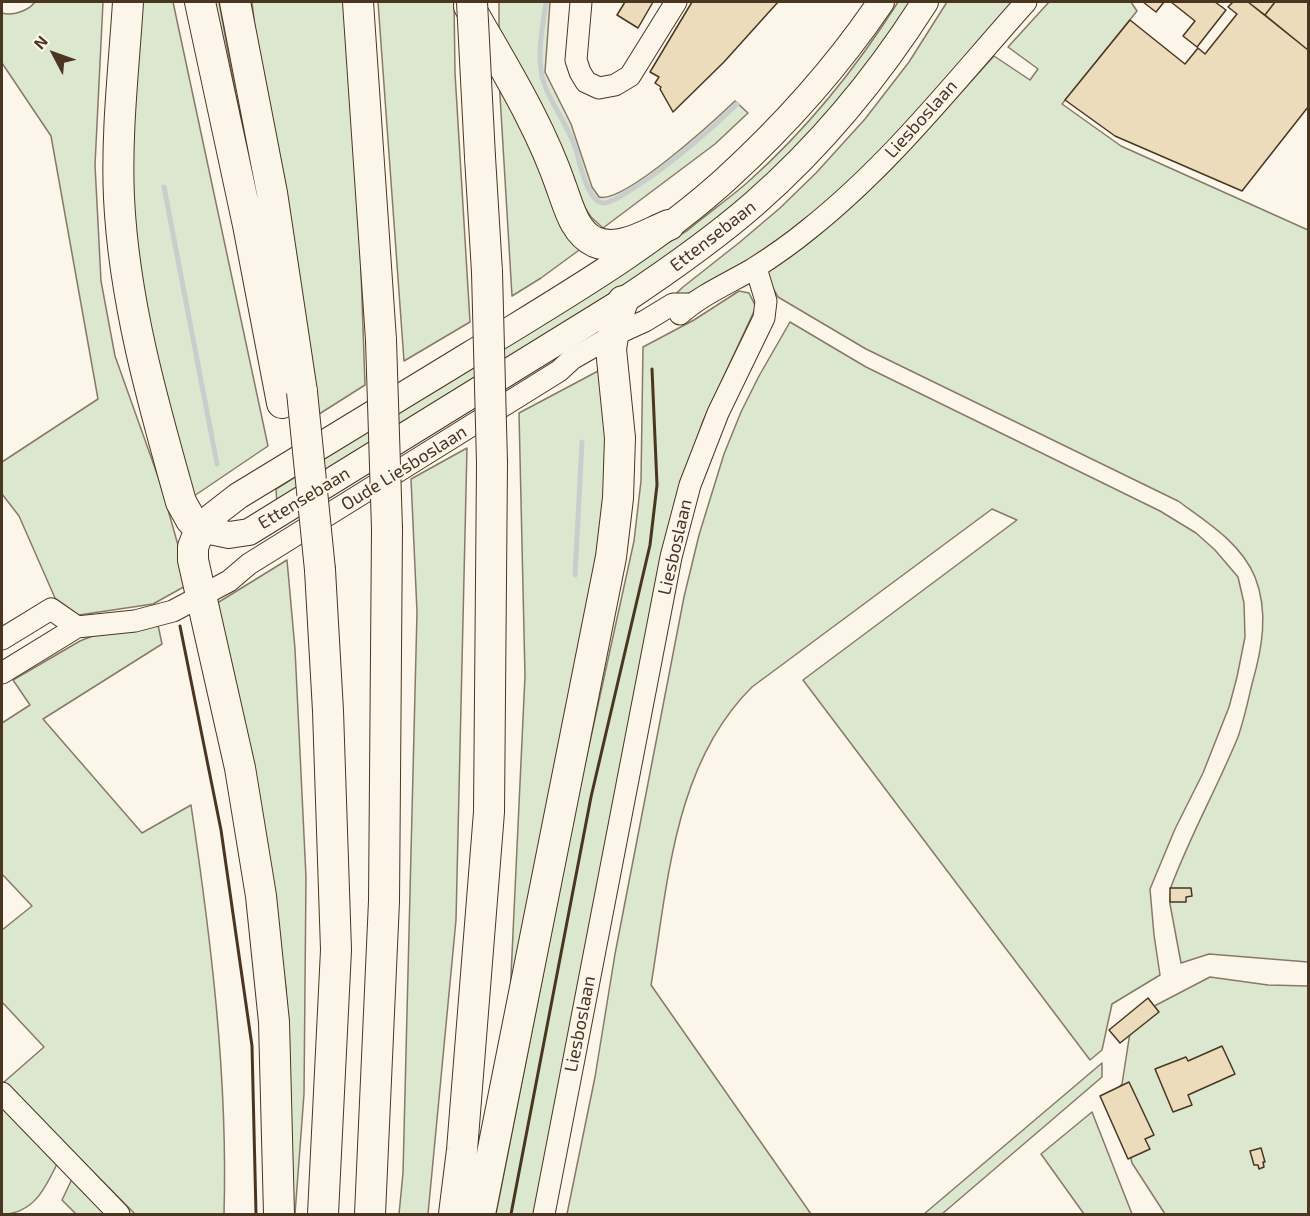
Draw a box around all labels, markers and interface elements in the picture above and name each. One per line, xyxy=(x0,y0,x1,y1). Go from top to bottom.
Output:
north arrow xyxy=(24,24,84,84)
text: N xyxy=(29,31,51,52)
street label: Liesboslaan xyxy=(880,75,962,163)
street label: Ettensebaan xyxy=(666,196,760,276)
street label: Oude Liesboslaan xyxy=(337,421,471,515)
street label: Ettensebaan xyxy=(254,462,354,534)
street label: Liesboslaan xyxy=(653,497,697,597)
street label: Liesboslaan xyxy=(560,974,600,1074)

